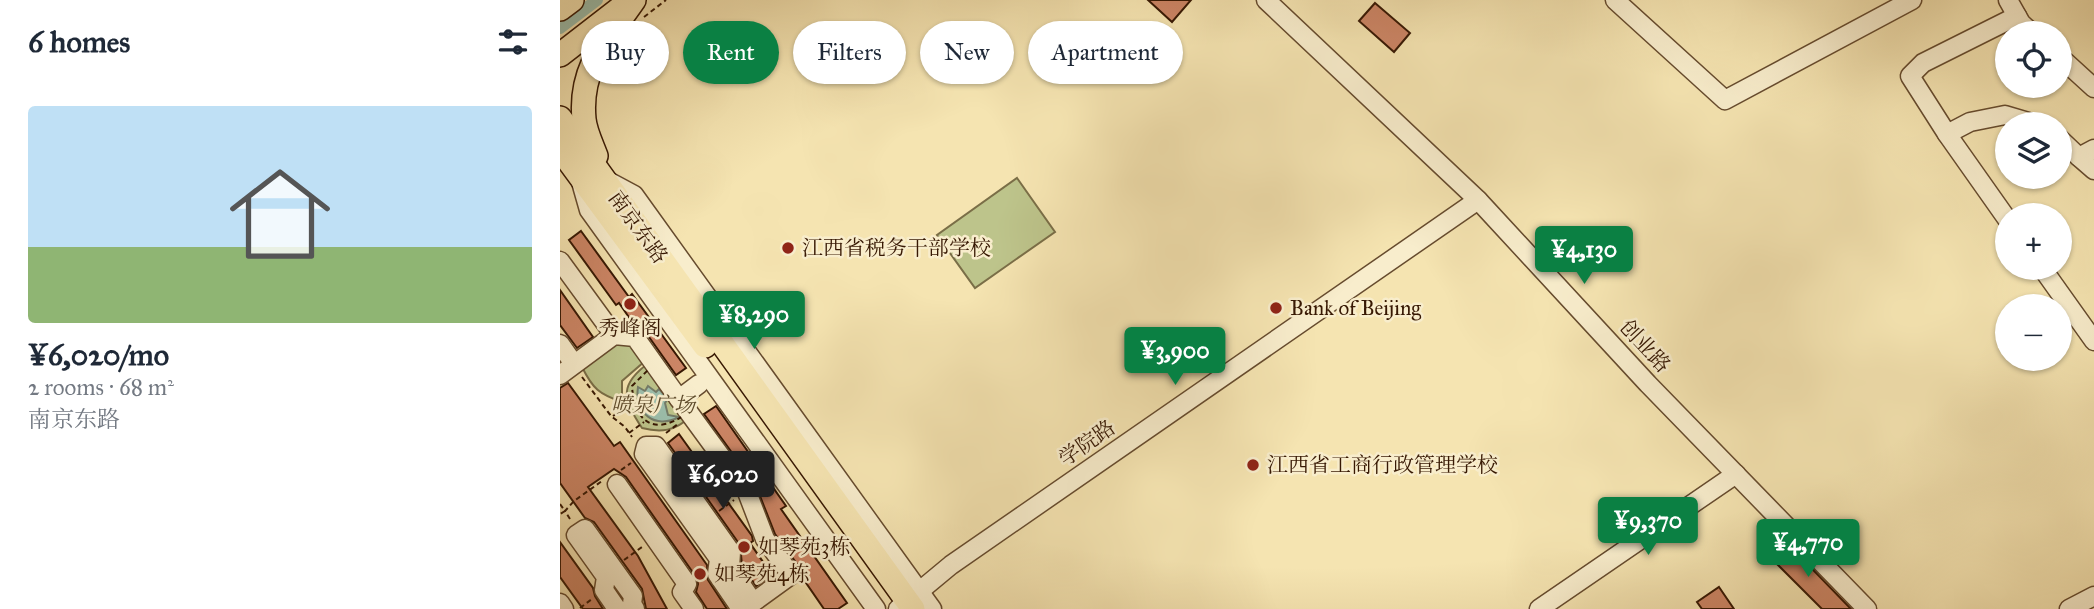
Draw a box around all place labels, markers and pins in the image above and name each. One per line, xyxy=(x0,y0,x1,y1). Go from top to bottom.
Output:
pin: ¥4,130 xyxy=(1527,226,1641,286)
place label: 江西省税务干部学校 xyxy=(802,235,991,261)
marker: 江西省税务干部学校 xyxy=(780,240,796,256)
pin: ¥8,290 xyxy=(697,292,811,351)
place label: Bank of Beijing xyxy=(1290,295,1421,321)
marker: 秀峰阁 xyxy=(622,296,638,312)
marker: Bank of Beijing xyxy=(1268,300,1284,316)
place label: 秀峰阁 xyxy=(599,315,662,341)
pin: ¥3,900 xyxy=(1118,328,1232,387)
pin: ¥6,020 xyxy=(666,452,780,511)
place label: 江西省工商行政管理学校 xyxy=(1267,452,1498,478)
marker: 江西省工商行政管理学校 xyxy=(1245,457,1261,473)
pin: ¥9,370 xyxy=(1591,498,1705,557)
pin: ¥4,770 xyxy=(1751,520,1865,579)
place label: 如琴苑3栋 xyxy=(758,534,850,560)
marker: 如琴苑3栋 xyxy=(736,539,752,555)
place label: 如琴苑4栋 xyxy=(714,561,810,587)
marker: 如琴苑4栋 xyxy=(692,566,708,582)

